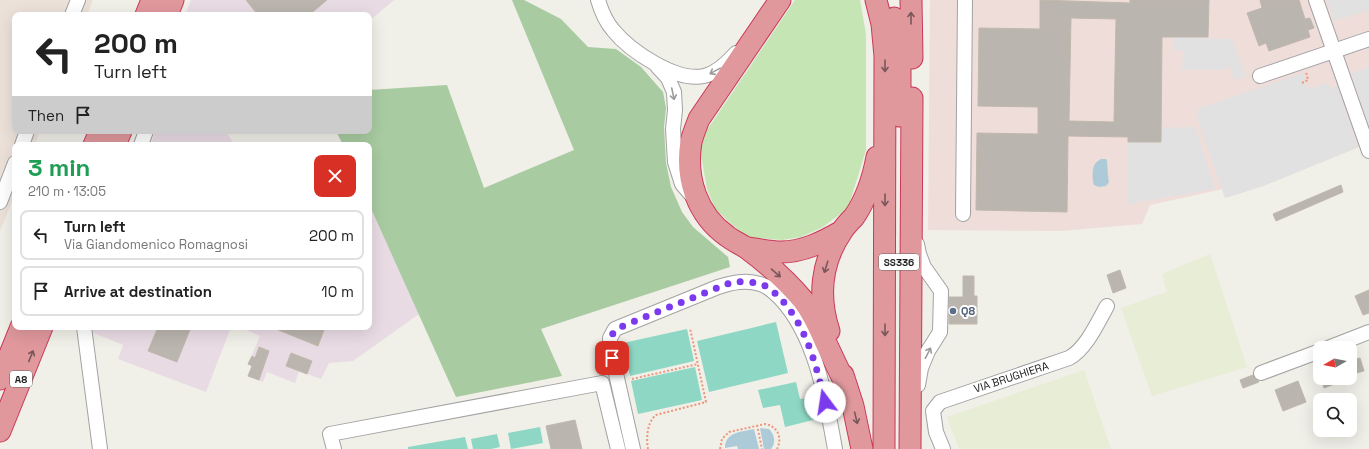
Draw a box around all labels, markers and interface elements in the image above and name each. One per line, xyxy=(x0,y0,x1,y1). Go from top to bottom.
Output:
one-way arrow xyxy=(907,12,915,25)
text: 200 m xyxy=(94,25,178,61)
icon: left xyxy=(28,28,80,80)
one-way arrow xyxy=(881,59,889,72)
text: Turn left xyxy=(94,60,167,83)
one-way arrow xyxy=(709,67,721,75)
one-way arrow xyxy=(669,87,677,100)
icon: arrive xyxy=(72,104,94,126)
text: Then xyxy=(28,106,64,125)
text: 3 min xyxy=(28,152,90,183)
button: close xyxy=(314,155,356,197)
text: 210 m · 13:05 xyxy=(28,183,106,200)
one-way arrow xyxy=(881,193,889,206)
text: Turn left xyxy=(64,217,126,236)
icon: left xyxy=(30,224,52,246)
text: 200 m xyxy=(309,226,354,245)
text: Via Giandomenico Romagnosi xyxy=(64,236,248,253)
road number: SS336 xyxy=(879,254,919,270)
one-way arrow xyxy=(822,260,829,273)
one-way arrow xyxy=(771,268,781,277)
icon: arrive xyxy=(30,280,52,302)
text: Arrive at destination xyxy=(64,282,212,301)
text: 10 m xyxy=(321,282,354,301)
place label: Q8 xyxy=(961,304,975,318)
marker: Q8 xyxy=(948,306,958,316)
one-way arrow xyxy=(881,323,889,336)
pin xyxy=(595,341,629,375)
north arrow xyxy=(1313,341,1357,385)
map controls xyxy=(1313,341,1357,437)
icon: arrive xyxy=(601,347,623,369)
one-way arrow xyxy=(925,347,932,359)
one-way arrow xyxy=(27,350,35,362)
street label: VIA BRUGHIERA xyxy=(972,358,1050,396)
road number: A8 xyxy=(10,371,32,387)
position arrow xyxy=(804,381,846,423)
button: search xyxy=(1313,393,1357,437)
one-way arrow xyxy=(852,411,860,424)

